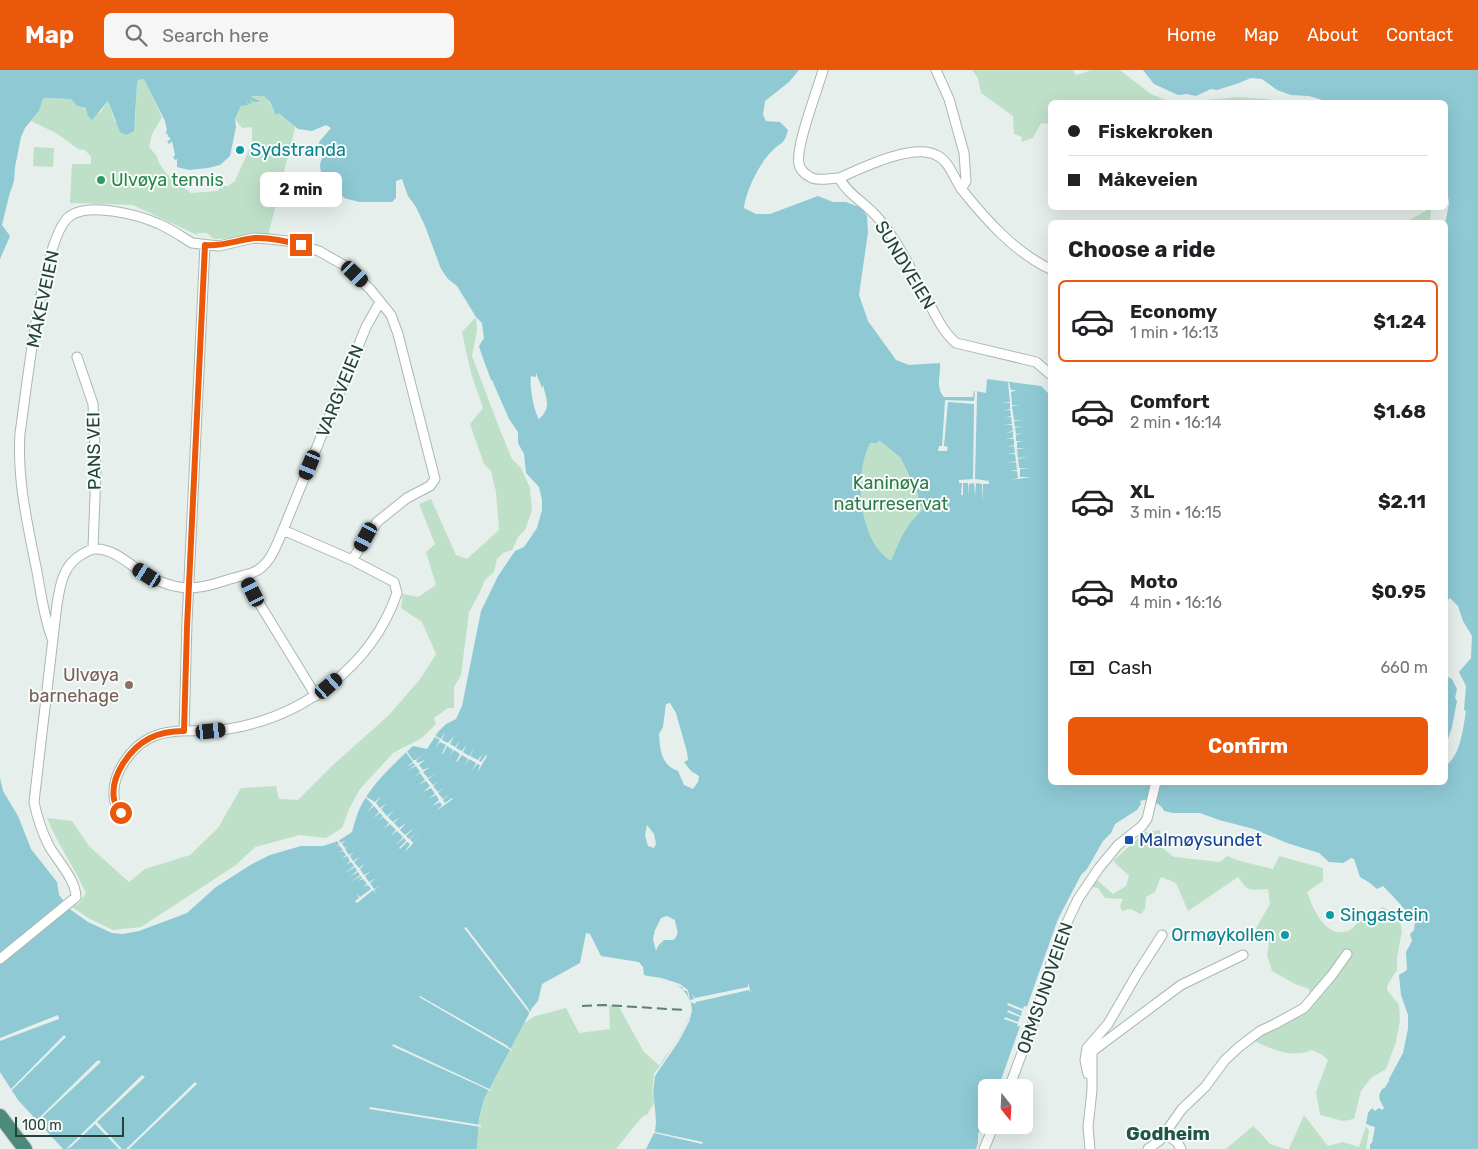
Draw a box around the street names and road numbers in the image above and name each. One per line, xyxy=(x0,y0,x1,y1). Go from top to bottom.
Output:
street label: SUNDVEIEN xyxy=(870,217,940,313)
street label: MÅKEVEIEN xyxy=(22,248,64,350)
street label: VARGVEIEN xyxy=(312,342,368,440)
street label: PANS VEI xyxy=(82,412,106,490)
street label: ORMSUNDVEIEN xyxy=(1012,919,1078,1057)

